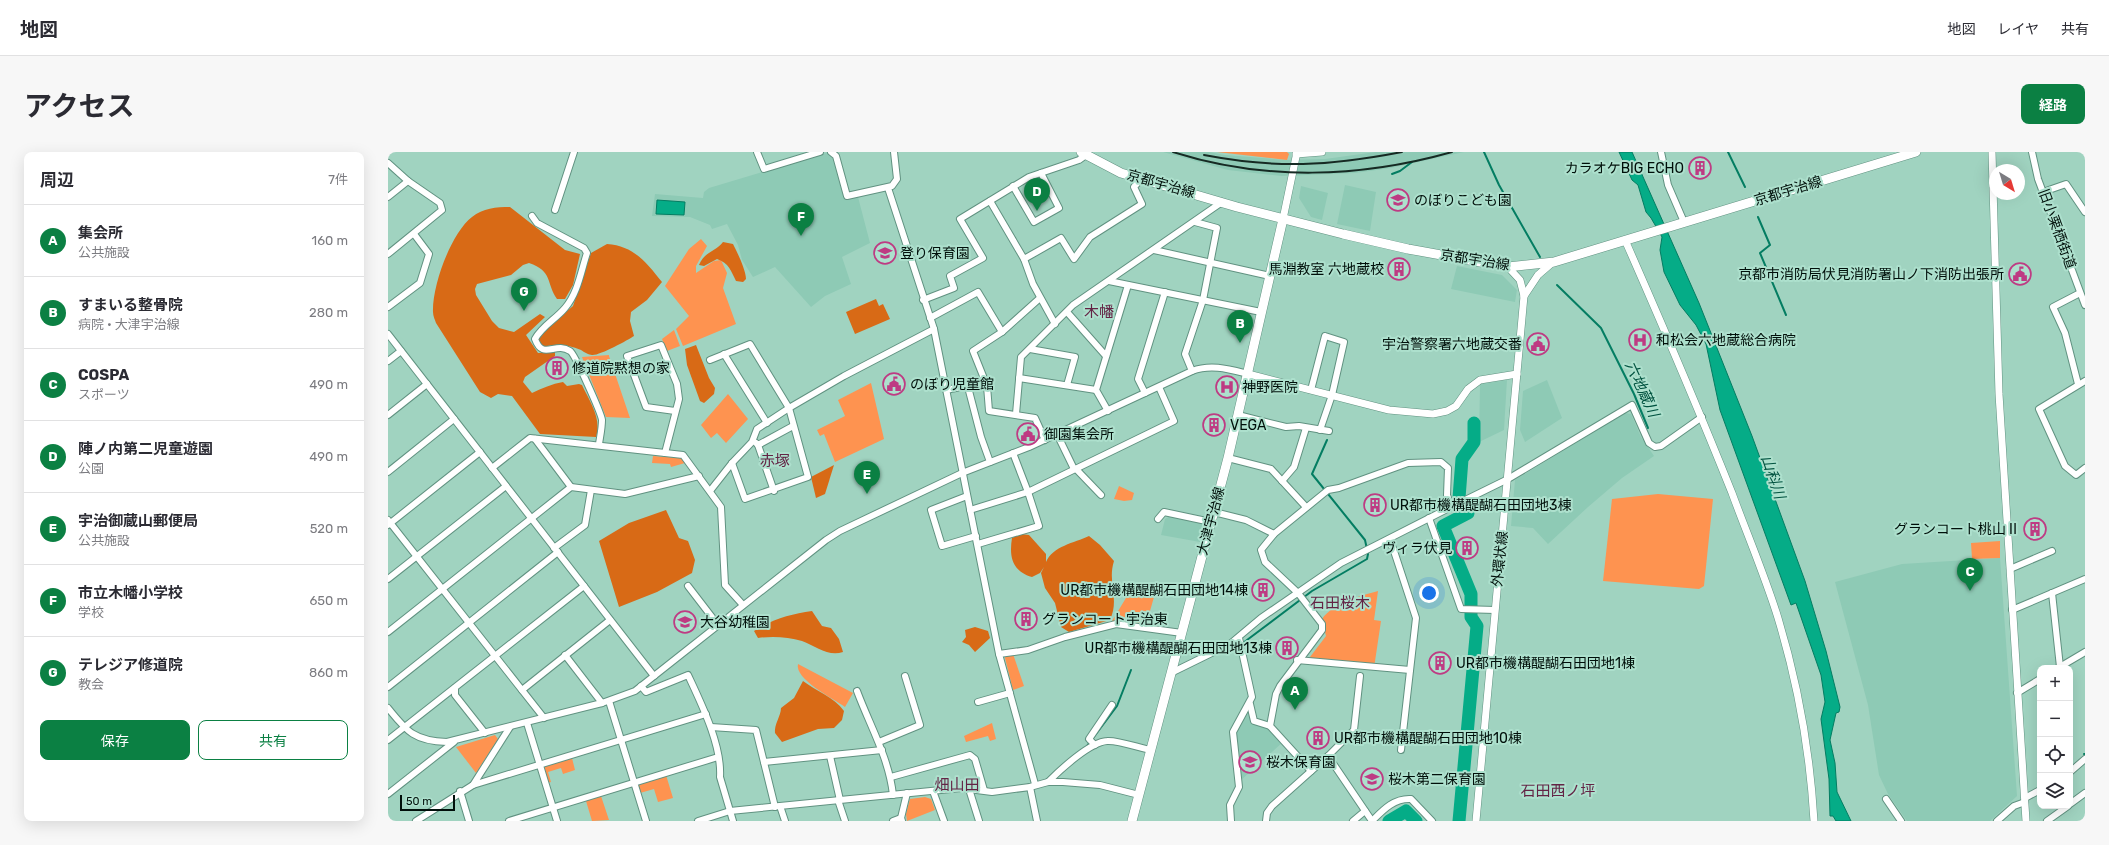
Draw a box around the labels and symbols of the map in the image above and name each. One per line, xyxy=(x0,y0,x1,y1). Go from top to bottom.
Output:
building icon: カラオケBIG ECHO xyxy=(1687,155,1713,181)
place label: カラオケBIG ECHO xyxy=(1565,160,1684,177)
north arrow xyxy=(1989,164,2025,200)
street label: 京都宇治線 xyxy=(1125,166,1197,202)
street label: 京都宇治線 xyxy=(1752,173,1824,209)
pin: D xyxy=(1024,178,1050,211)
school or university icon: のぼりこども園 xyxy=(1385,187,1411,213)
street label: 旧小栗栖街道 xyxy=(2035,187,2079,271)
place label: のぼりこども園 xyxy=(1414,192,1512,209)
pin: F xyxy=(788,203,814,236)
school or university icon: 登り保育園 xyxy=(872,240,898,266)
place label: 登り保育園 xyxy=(900,245,970,262)
street label: 京都宇治線 xyxy=(1439,246,1511,274)
building icon: 馬淵教室 六地蔵校 xyxy=(1386,256,1412,282)
place label: 馬淵教室 六地蔵校 xyxy=(1269,261,1384,278)
public building icon: 京都市消防局伏見消防署山ノ下消防出張所 xyxy=(2007,261,2033,287)
place label: 京都市消防局伏見消防署山ノ下消防出張所 xyxy=(1738,266,2004,283)
pin: G xyxy=(511,278,537,311)
district label: 木幡 xyxy=(1084,303,1114,321)
pin: B xyxy=(1227,310,1253,343)
hospital icon: 和松会六地蔵総合病院 xyxy=(1627,327,1653,353)
public building icon: 宇治警察署六地蔵交番 xyxy=(1525,331,1551,357)
place label: 和松会六地蔵総合病院 xyxy=(1656,332,1796,349)
place label: 宇治警察署六地蔵交番 xyxy=(1382,336,1522,353)
building icon: 修道院黙想の家 xyxy=(544,355,570,381)
water label: 六地蔵川 xyxy=(1621,358,1664,422)
place label: 修道院黙想の家 xyxy=(572,360,670,377)
public building icon: のぼり児童館 xyxy=(881,371,907,397)
hospital icon: 神野医院 xyxy=(1214,374,1240,400)
place label: のぼり児童館 xyxy=(910,376,994,393)
place label: 神野医院 xyxy=(1242,379,1298,396)
building icon: VEGA xyxy=(1201,412,1227,438)
place label: VEGA xyxy=(1230,417,1267,434)
public building icon: 御園集会所 xyxy=(1015,421,1041,447)
place label: 御園集会所 xyxy=(1044,426,1114,443)
district label: 赤塚 xyxy=(760,452,790,470)
water label: 山科川 xyxy=(1757,453,1789,503)
pin: E xyxy=(854,461,880,494)
street label: 大津宇治線 xyxy=(1194,485,1228,557)
building icon: UR都市機構醍醐石田団地3棟 xyxy=(1362,492,1388,518)
place label: UR都市機構醍醐石田団地3棟 xyxy=(1390,497,1571,514)
building icon: グランコート桃山Ⅱ xyxy=(2022,516,2048,542)
place label: グランコート桃山Ⅱ xyxy=(1894,521,2020,538)
street label: 外環状線 xyxy=(1489,530,1511,588)
building icon: ヴィラ伏見 xyxy=(1454,535,1480,561)
place label: ヴィラ伏見 xyxy=(1382,540,1452,557)
pin: C xyxy=(1957,558,1983,591)
building icon: UR都市機構醍醐石田団地14棟 xyxy=(1250,577,1276,603)
place label: UR都市機構醍醐石田団地14棟 xyxy=(1060,582,1248,599)
your location xyxy=(1419,583,1439,603)
district label: 石田桜木 xyxy=(1310,594,1370,612)
building icon: グランコート宇治東 xyxy=(1013,606,1039,632)
school or university icon: 大谷幼稚園 xyxy=(672,609,698,635)
place label: グランコート宇治東 xyxy=(1042,611,1168,628)
place label: 大谷幼稚園 xyxy=(700,614,770,631)
building icon: UR都市機構醍醐石田団地13棟 xyxy=(1274,635,1300,661)
place label: UR都市機構醍醐石田団地13棟 xyxy=(1085,640,1272,657)
building icon: UR都市機構醍醐石田団地1棟 xyxy=(1427,650,1453,676)
place label: UR都市機構醍醐石田団地1棟 xyxy=(1456,655,1635,672)
pin: A xyxy=(1282,677,1308,710)
building icon: UR都市機構醍醐石田団地10棟 xyxy=(1305,725,1331,751)
place label: UR都市機構醍醐石田団地10棟 xyxy=(1334,730,1522,747)
school or university icon: 桜木保育園 xyxy=(1237,749,1263,775)
place label: 桜木保育園 xyxy=(1266,754,1336,771)
school or university icon: 桜木第二保育園 xyxy=(1359,766,1385,792)
place label: 桜木第二保育園 xyxy=(1388,771,1486,788)
district label: 畑山田 xyxy=(934,776,980,794)
district label: 石田西ノ坪 xyxy=(1520,782,1596,800)
scale bar xyxy=(400,793,455,812)

